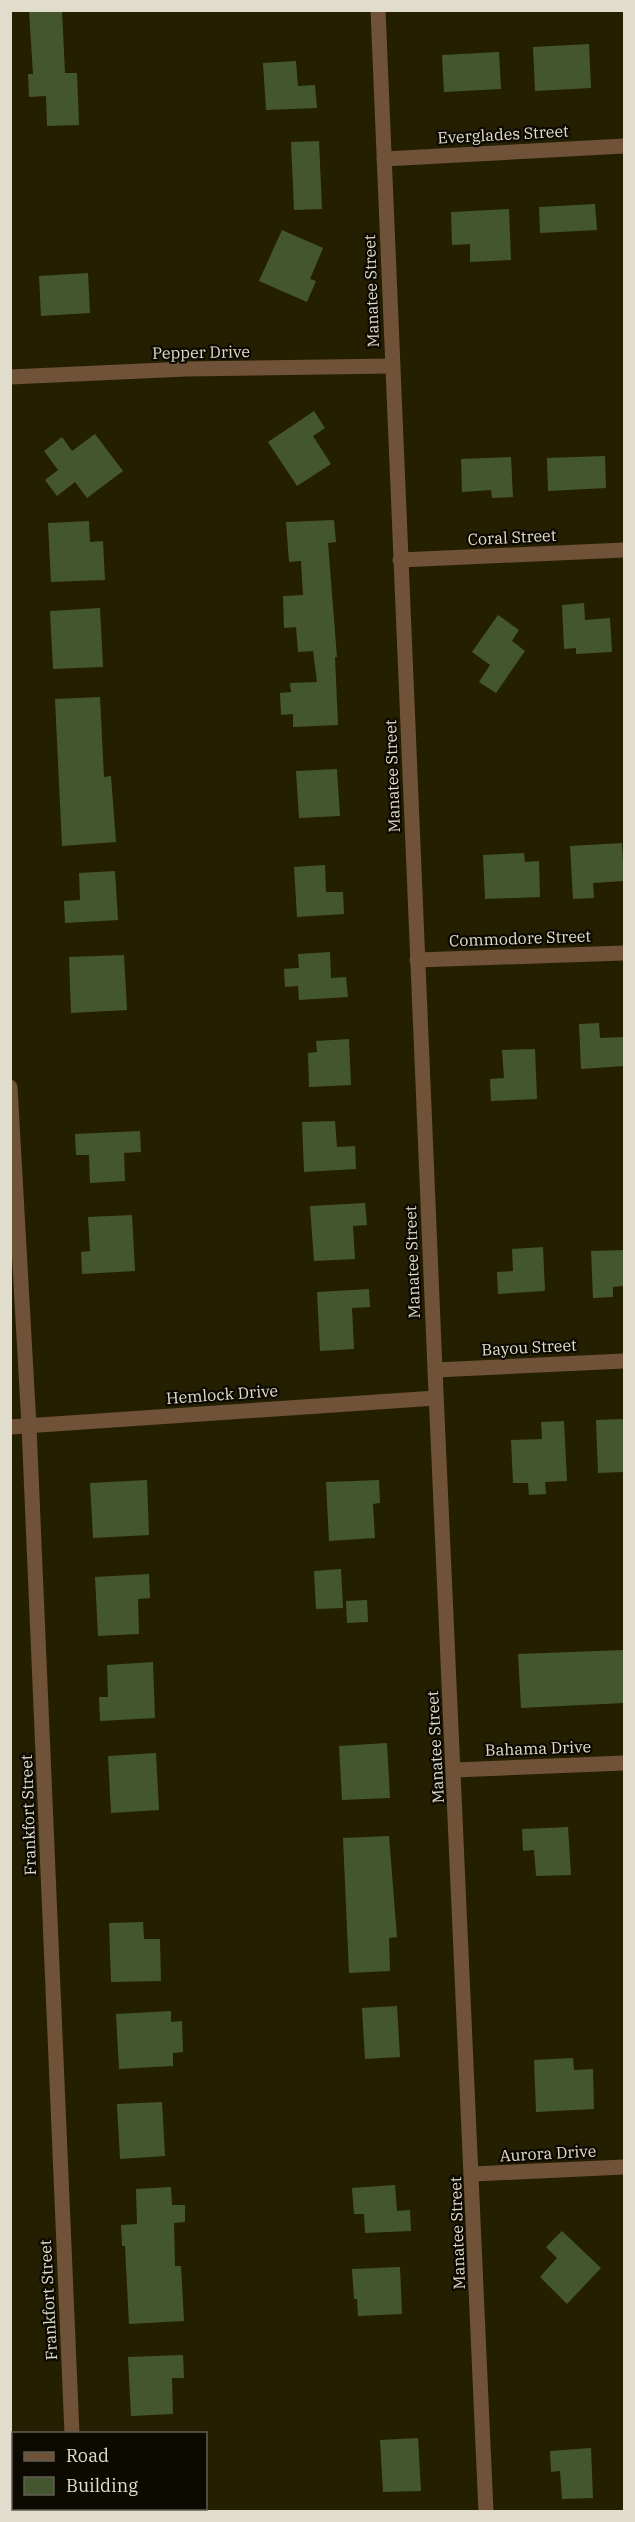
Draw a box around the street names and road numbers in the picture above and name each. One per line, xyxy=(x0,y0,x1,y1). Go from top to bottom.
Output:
street label: Everglades Street xyxy=(437,121,569,147)
street label: Manatee Street xyxy=(359,234,383,348)
street label: Pepper Drive xyxy=(152,341,250,363)
street label: Coral Street xyxy=(467,525,557,549)
street label: Manatee Street xyxy=(380,719,404,833)
street label: Commodore Street xyxy=(449,926,592,950)
street label: Manatee Street xyxy=(400,1205,424,1319)
street label: Bayou Street xyxy=(481,1335,577,1359)
street label: Hemlock Drive xyxy=(165,1380,279,1408)
street label: Manatee Street xyxy=(422,1690,448,1804)
street label: Bahama Drive xyxy=(485,1736,591,1760)
street label: Frankfort Street xyxy=(16,1754,40,1876)
street label: Aurora Drive xyxy=(499,2140,597,2166)
street label: Manatee Street xyxy=(445,2176,469,2290)
street label: Frankfort Street xyxy=(35,2239,61,2361)

